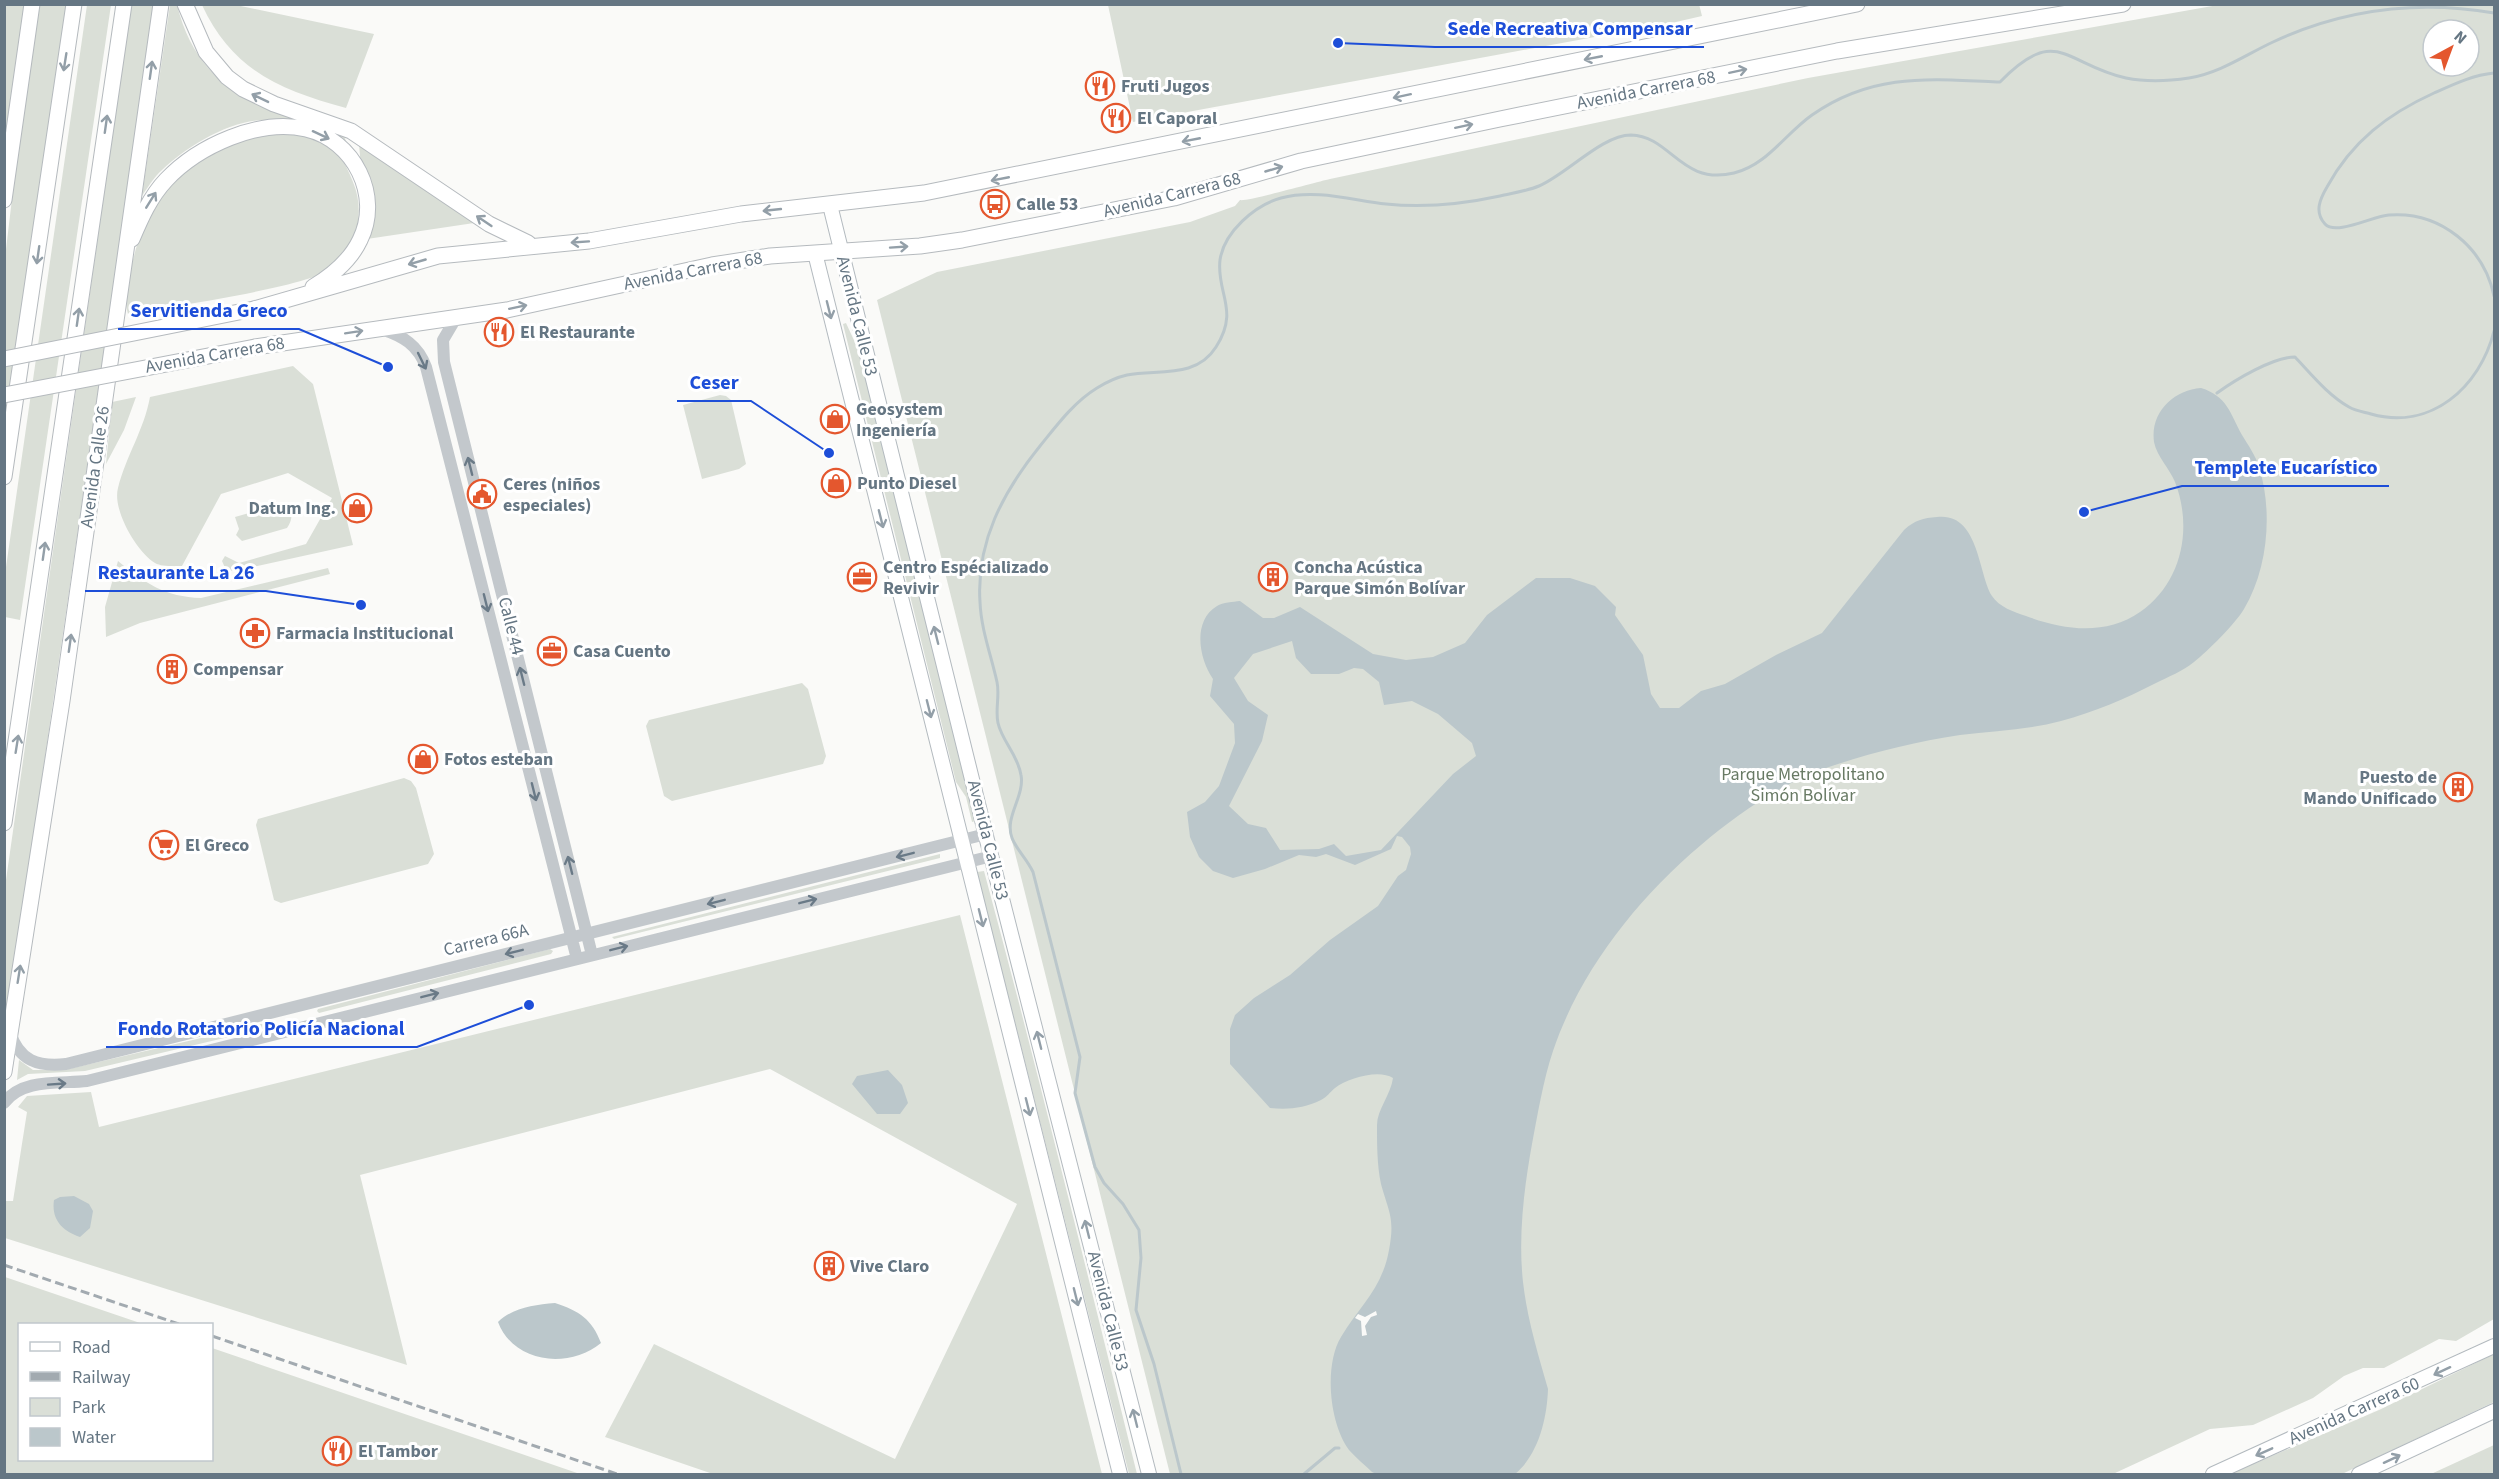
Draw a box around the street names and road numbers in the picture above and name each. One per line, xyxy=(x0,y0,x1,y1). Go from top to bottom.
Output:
street label: Avenida Carrera 68 xyxy=(1574,64,1718,116)
street label: Avenida Carrera 68 xyxy=(1101,166,1243,224)
street label: Avenida Carrera 68 xyxy=(621,245,765,297)
street label: Avenida Calle 53 xyxy=(830,253,884,379)
street label: Avenida Carrera 68 xyxy=(143,330,287,380)
street label: Avenida Calle 26 xyxy=(74,404,116,530)
street label: Calle 44 xyxy=(492,594,530,658)
street label: Avenida Calle 53 xyxy=(961,777,1015,903)
street label: Carrera 66A xyxy=(441,917,531,963)
street label: Avenida Calle 53 xyxy=(1081,1248,1135,1374)
street label: Avenida Carrera 60 xyxy=(2285,1371,2423,1451)

